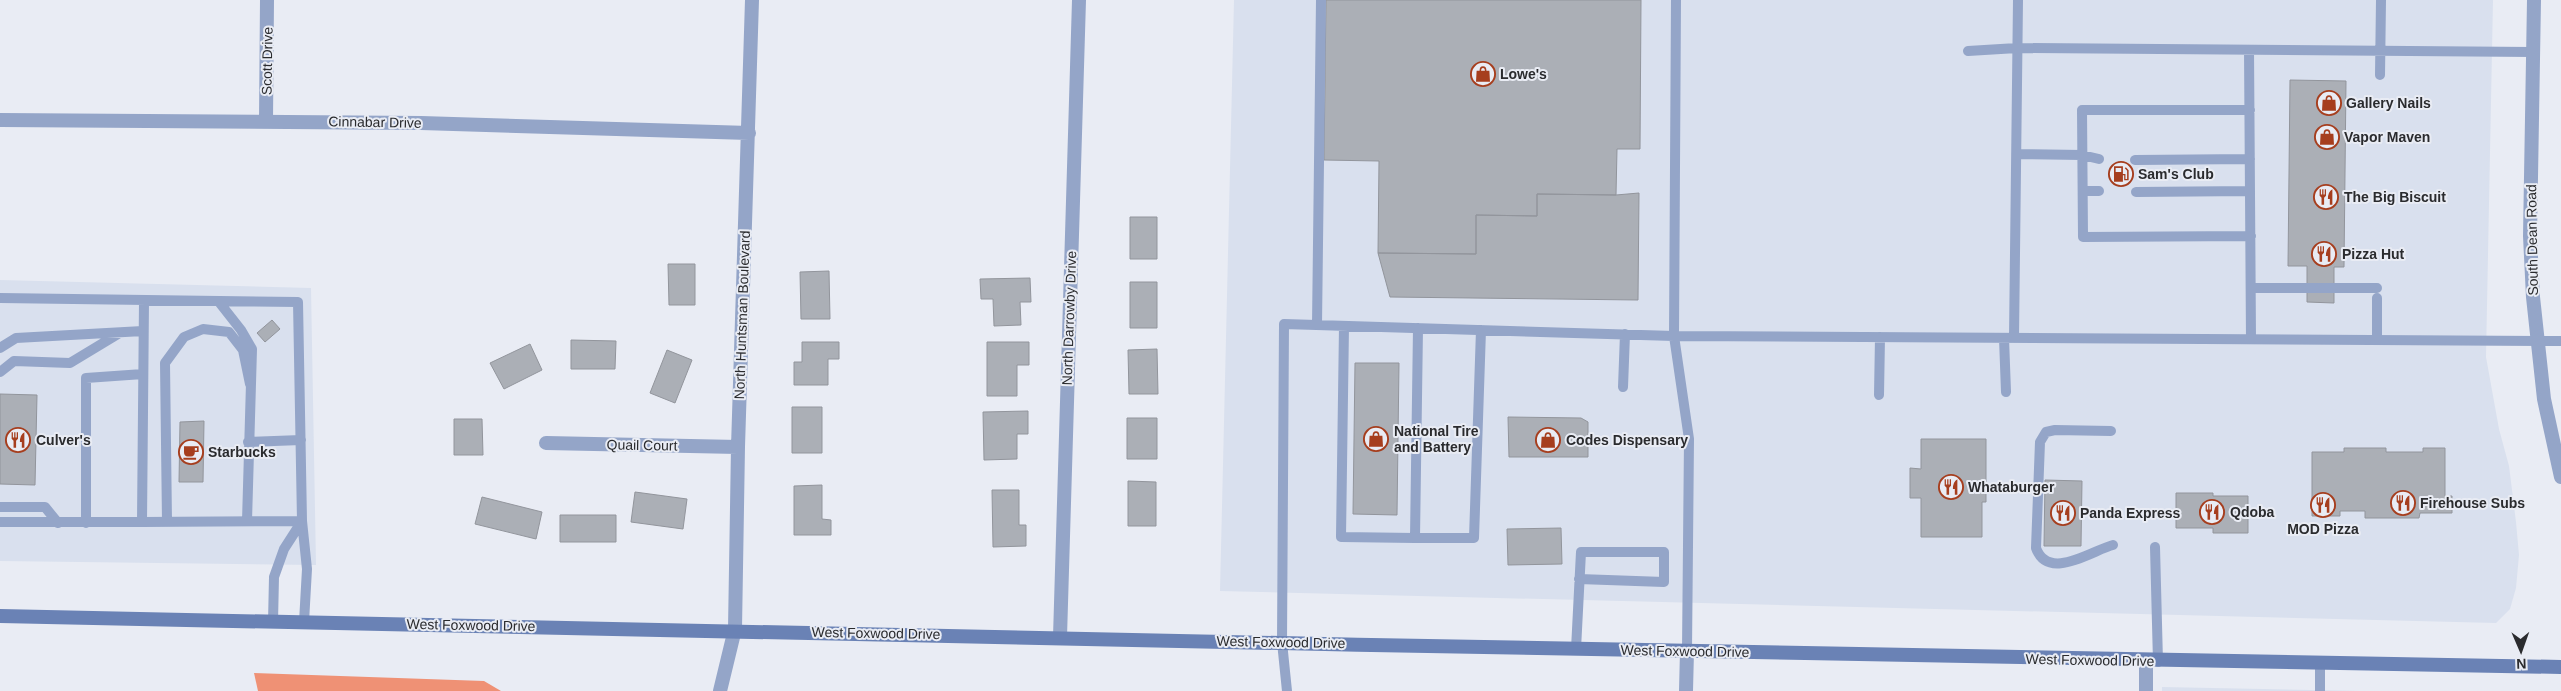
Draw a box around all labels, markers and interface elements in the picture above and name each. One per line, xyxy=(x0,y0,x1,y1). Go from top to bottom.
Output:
street label: Scott Drive xyxy=(258,26,276,95)
shop icon: Lowe's xyxy=(1470,61,1496,87)
place label: Lowe's xyxy=(1500,66,1547,82)
shop icon: Gallery Nails xyxy=(2316,90,2342,116)
place label: Gallery Nails xyxy=(2346,95,2431,111)
street label: Cinnabar Drive xyxy=(328,113,422,131)
shop icon: Vapor Maven xyxy=(2314,124,2340,150)
place label: Vapor Maven xyxy=(2344,129,2430,145)
fuel station icon: Sam's Club xyxy=(2108,161,2134,187)
place label: Sam's Club xyxy=(2138,166,2214,182)
restaurant icon: The Big Biscuit xyxy=(2313,184,2339,210)
street label: South Dean Road xyxy=(2523,184,2541,296)
place label: The Big Biscuit xyxy=(2344,189,2446,205)
street label: North Huntsman Boulevard xyxy=(731,230,753,400)
restaurant icon: Pizza Hut xyxy=(2311,241,2337,267)
place label: Pizza Hut xyxy=(2342,246,2405,262)
street label: North Darrowby Drive xyxy=(1059,250,1079,386)
place label: National Tire and Battery xyxy=(1394,423,1479,455)
shop icon: National Tire and Battery xyxy=(1363,426,1389,452)
restaurant icon: Culver's xyxy=(5,427,31,453)
shop icon: Codes Dispensary xyxy=(1535,427,1561,453)
place label: Culver's xyxy=(36,432,91,448)
place label: Codes Dispensary xyxy=(1566,432,1688,448)
street label: Quail Court xyxy=(606,436,678,454)
cafe icon: Starbucks xyxy=(178,439,204,465)
place label: Starbucks xyxy=(208,444,276,460)
restaurant icon: Whataburger xyxy=(1938,474,1964,500)
place label: Whataburger xyxy=(1968,479,2055,495)
restaurant icon: Firehouse Subs xyxy=(2390,490,2416,516)
restaurant icon: MOD Pizza xyxy=(2310,492,2336,518)
place label: Firehouse Subs xyxy=(2420,495,2525,511)
restaurant icon: Qdoba xyxy=(2199,499,2225,525)
restaurant icon: Panda Express xyxy=(2050,500,2076,526)
place label: Qdoba xyxy=(2230,504,2275,520)
place label: Panda Express xyxy=(2080,505,2181,521)
place label: MOD Pizza xyxy=(2287,521,2359,537)
street label: West Foxwood Drive xyxy=(406,616,536,634)
street label: West Foxwood Drive xyxy=(811,624,941,642)
north arrow xyxy=(2496,626,2546,676)
street label: West Foxwood Drive xyxy=(1216,633,1346,651)
street label: West Foxwood Drive xyxy=(1620,642,1750,660)
street label: West Foxwood Drive xyxy=(2025,651,2155,669)
text: N xyxy=(2516,656,2527,672)

